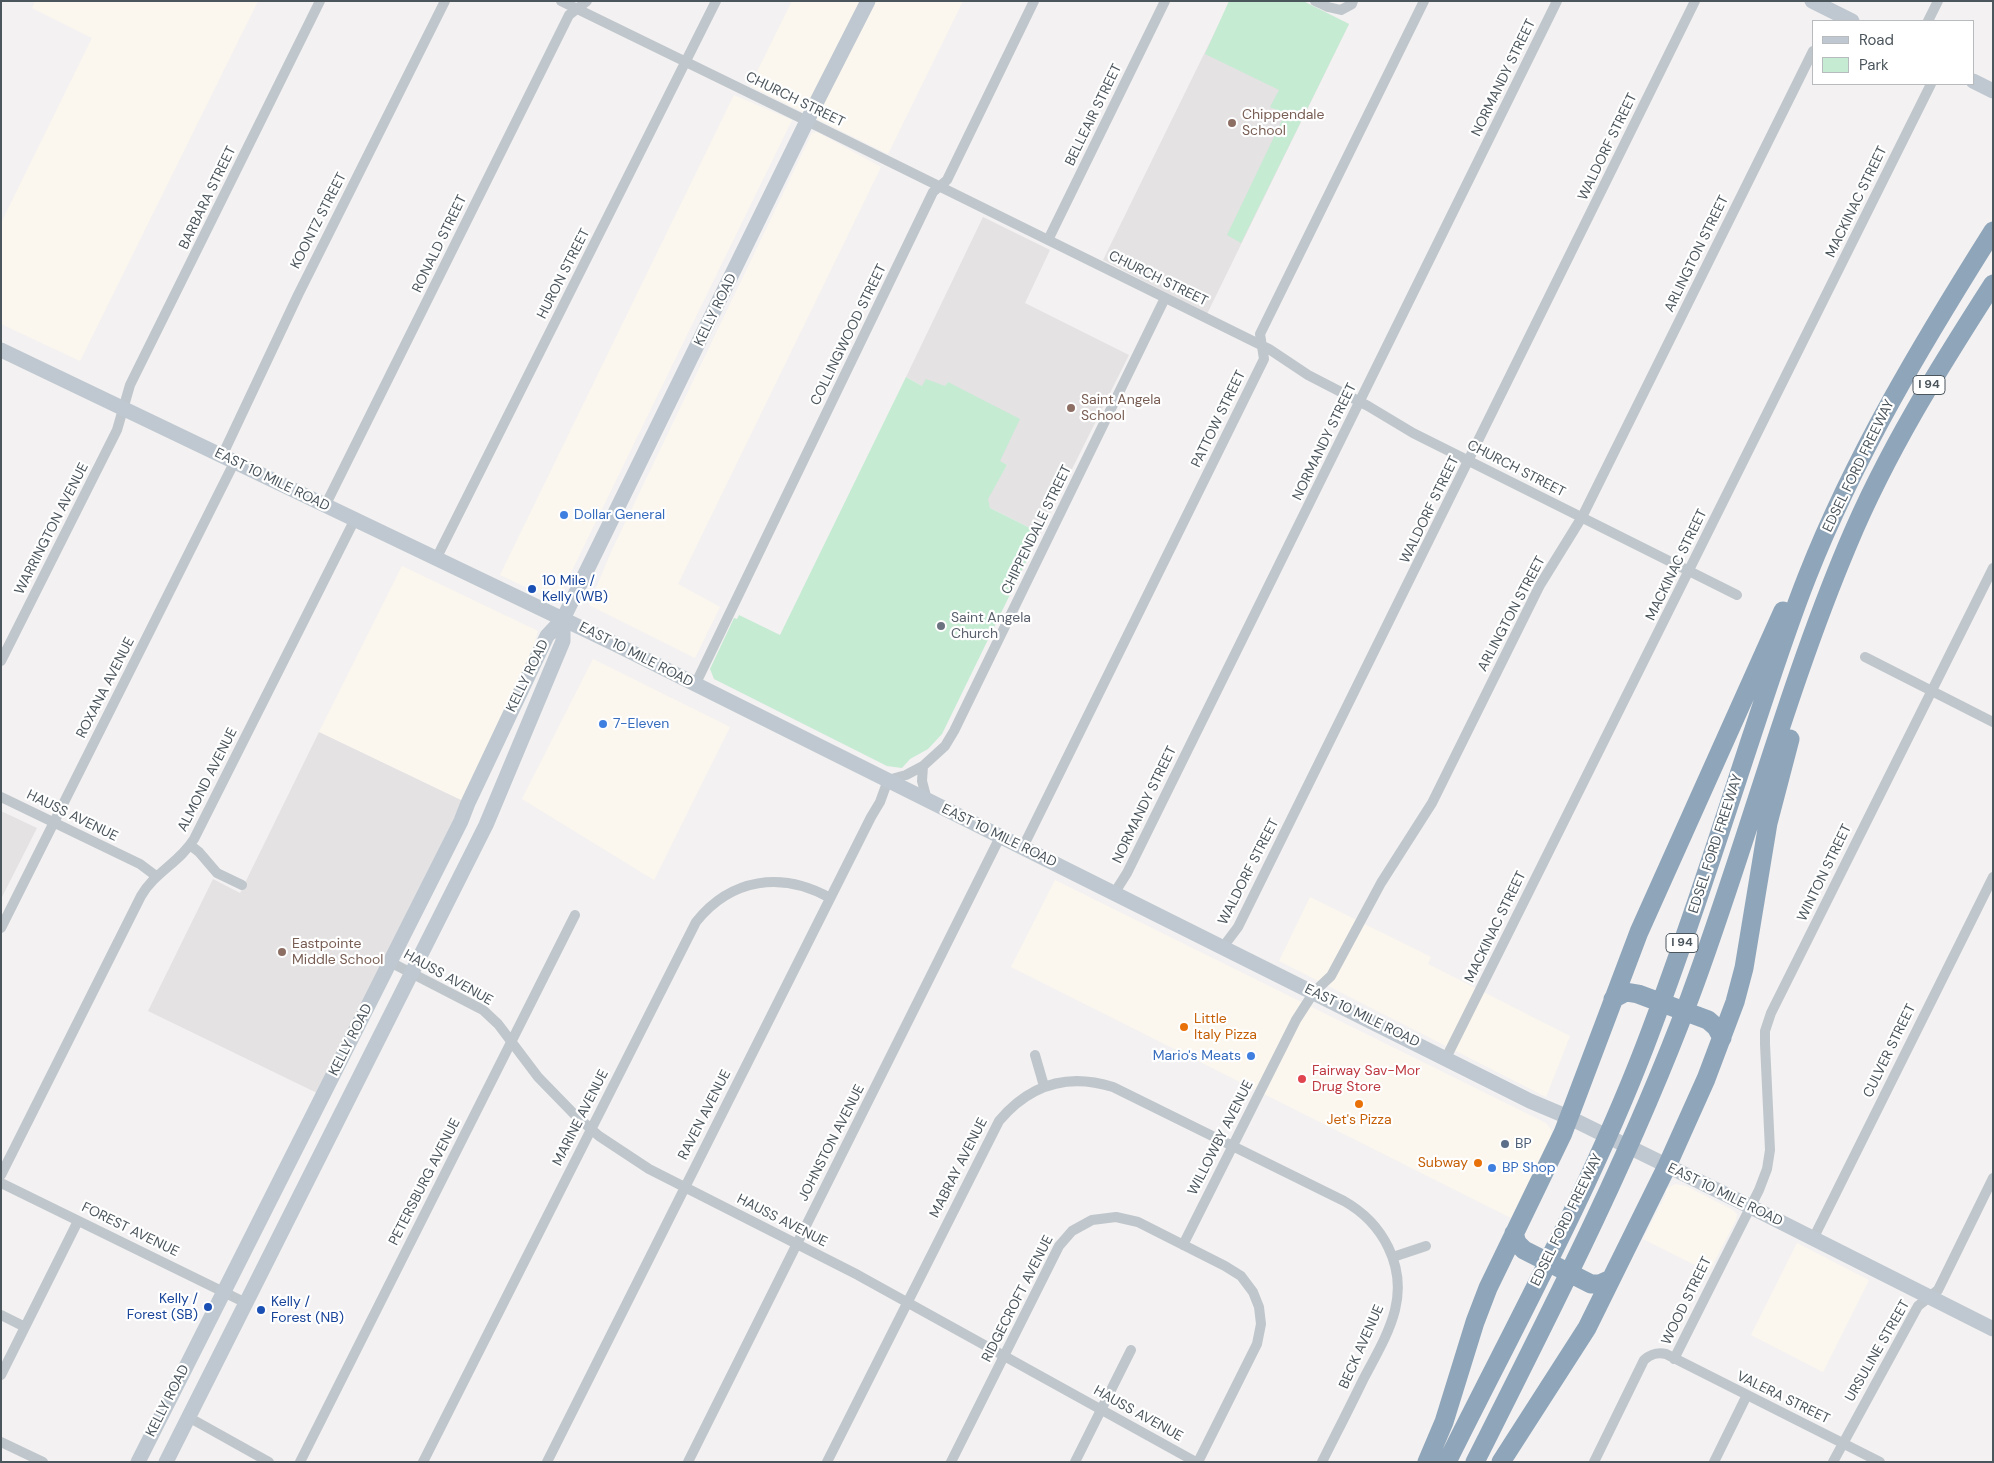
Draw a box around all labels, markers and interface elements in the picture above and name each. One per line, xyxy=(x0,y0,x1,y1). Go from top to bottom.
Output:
street label: NORMANDY STREET xyxy=(1468,17,1540,139)
legend xyxy=(1812,20,1974,85)
text: Road xyxy=(1859,30,1894,50)
text: Park xyxy=(1859,55,1889,75)
street label: BELLEAIR STREET xyxy=(1062,61,1126,169)
street label: CHURCH STREET xyxy=(743,69,847,131)
street label: WALDORF STREET xyxy=(1575,91,1641,203)
place label: Chippendale School xyxy=(1242,107,1324,140)
marker: Chippendale School xyxy=(1226,117,1238,129)
street label: BARBARA STREET xyxy=(176,144,240,252)
street label: MACKINAC STREET xyxy=(1823,144,1891,260)
street label: KOONTZ STREET xyxy=(287,170,351,272)
street label: RONALD STREET xyxy=(409,192,471,296)
street label: ARLINGTON STREET xyxy=(1661,193,1733,315)
street label: HURON STREET xyxy=(534,226,594,322)
street label: CHURCH STREET xyxy=(1106,248,1210,310)
street label: COLLINGWOOD STREET xyxy=(807,262,891,408)
street label: KELLY ROAD xyxy=(691,271,741,349)
street label: PATTOW STREET xyxy=(1188,368,1250,470)
road number: I 94 xyxy=(1913,376,1945,394)
street label: NORMANDY STREET xyxy=(1289,381,1361,503)
place label: Saint Angela School xyxy=(1081,392,1161,424)
street label: EDSEL FORD FREEWAY xyxy=(1820,397,1898,535)
marker: Saint Angela School xyxy=(1065,402,1077,414)
street label: CHURCH STREET xyxy=(1464,437,1568,501)
street label: EAST 10 MILE ROAD xyxy=(212,445,332,515)
street label: WALDORF STREET xyxy=(1397,454,1463,566)
street label: WARRINGTON AVENUE xyxy=(11,460,93,598)
street label: CHIPPENDALE STREET xyxy=(998,463,1076,597)
place label: Dollar General xyxy=(574,507,665,523)
street label: MACKINAC STREET xyxy=(1643,507,1711,623)
marker: Dollar General xyxy=(558,509,570,521)
street label: ARLINGTON STREET xyxy=(1475,554,1549,674)
place label: 10 Mile / Kelly (WB) xyxy=(542,573,608,606)
marker: 10 Mile / Kelly (WB) xyxy=(526,583,538,595)
place label: Saint Angela Church xyxy=(951,610,1031,642)
street label: EAST 10 MILE ROAD xyxy=(576,619,696,691)
marker: Saint Angela Church xyxy=(935,620,947,632)
street label: ROXANA AVENUE xyxy=(73,635,139,741)
street label: KELLY ROAD xyxy=(503,637,553,715)
place label: 7-Eleven xyxy=(613,716,669,732)
marker: 7-Eleven xyxy=(597,718,609,730)
street label: ALMOND AVENUE xyxy=(175,725,241,835)
street label: NORMANDY STREET xyxy=(1109,744,1181,866)
street label: EDSEL FORD FREEWAY xyxy=(1686,772,1746,916)
street label: HAUSS AVENUE xyxy=(24,787,120,845)
street label: EAST 10 MILE ROAD xyxy=(939,801,1059,871)
street label: WALDORF STREET xyxy=(1215,816,1283,928)
street label: WINTON STREET xyxy=(1794,822,1856,924)
street label: MACKINAC STREET xyxy=(1462,869,1530,985)
road number: I 94 xyxy=(1666,934,1698,952)
place label: Eastpointe Middle School xyxy=(292,936,383,969)
marker: Eastpointe Middle School xyxy=(276,946,288,958)
street label: HAUSS AVENUE xyxy=(400,947,496,1009)
street label: EAST 10 MILE ROAD xyxy=(1302,981,1422,1051)
street label: KELLY ROAD xyxy=(326,1001,376,1079)
street label: CULVER STREET xyxy=(1860,1002,1920,1100)
place label: Little Italy Pizza xyxy=(1194,1011,1257,1044)
marker: Little Italy Pizza xyxy=(1178,1021,1190,1033)
place label: Mario's Meats xyxy=(1153,1048,1241,1064)
marker: Mario's Meats xyxy=(1245,1050,1257,1062)
place label: Fairway Sav-Mor Drug Store xyxy=(1312,1063,1420,1096)
street label: MARINE AVENUE xyxy=(549,1067,613,1169)
street label: RAVEN AVENUE xyxy=(675,1067,735,1163)
marker: Fairway Sav-Mor Drug Store xyxy=(1296,1073,1308,1085)
street label: WILLOWBY AVENUE xyxy=(1185,1078,1257,1198)
street label: JOHNSTON AVENUE xyxy=(795,1082,869,1204)
marker: Jet's Pizza xyxy=(1353,1098,1365,1110)
place label: Jet's Pizza xyxy=(1326,1112,1392,1128)
street label: MABRAY AVENUE xyxy=(927,1115,991,1221)
street label: PETERSBURG AVENUE xyxy=(386,1116,464,1248)
place label: BP xyxy=(1515,1136,1532,1152)
marker: BP xyxy=(1499,1138,1511,1150)
street label: EDSEL FORD FREEWAY xyxy=(1528,1151,1606,1289)
place label: Subway xyxy=(1418,1155,1468,1171)
marker: Subway xyxy=(1472,1157,1484,1169)
place label: BP Shop xyxy=(1502,1160,1556,1176)
street label: EAST 10 MILE ROAD xyxy=(1665,1160,1785,1230)
marker: BP Shop xyxy=(1486,1162,1498,1174)
street label: HAUSS AVENUE xyxy=(734,1191,830,1251)
street label: FOREST AVENUE xyxy=(79,1199,181,1261)
street label: RIDGECROFT AVENUE xyxy=(979,1233,1057,1365)
street label: WOOD STREET xyxy=(1658,1254,1716,1348)
place label: Kelly / Forest (SB) xyxy=(127,1291,198,1324)
place label: Kelly / Forest (NB) xyxy=(271,1294,344,1326)
street label: URSULINE STREET xyxy=(1842,1297,1914,1405)
marker: Kelly / Forest (SB) xyxy=(202,1301,214,1313)
street label: BECK AVENUE xyxy=(1336,1302,1388,1392)
marker: Kelly / Forest (NB) xyxy=(255,1304,267,1316)
street label: KELLY ROAD xyxy=(143,1362,193,1440)
street label: VALERA STREET xyxy=(1734,1368,1832,1428)
street label: HAUSS AVENUE xyxy=(1090,1383,1186,1445)

